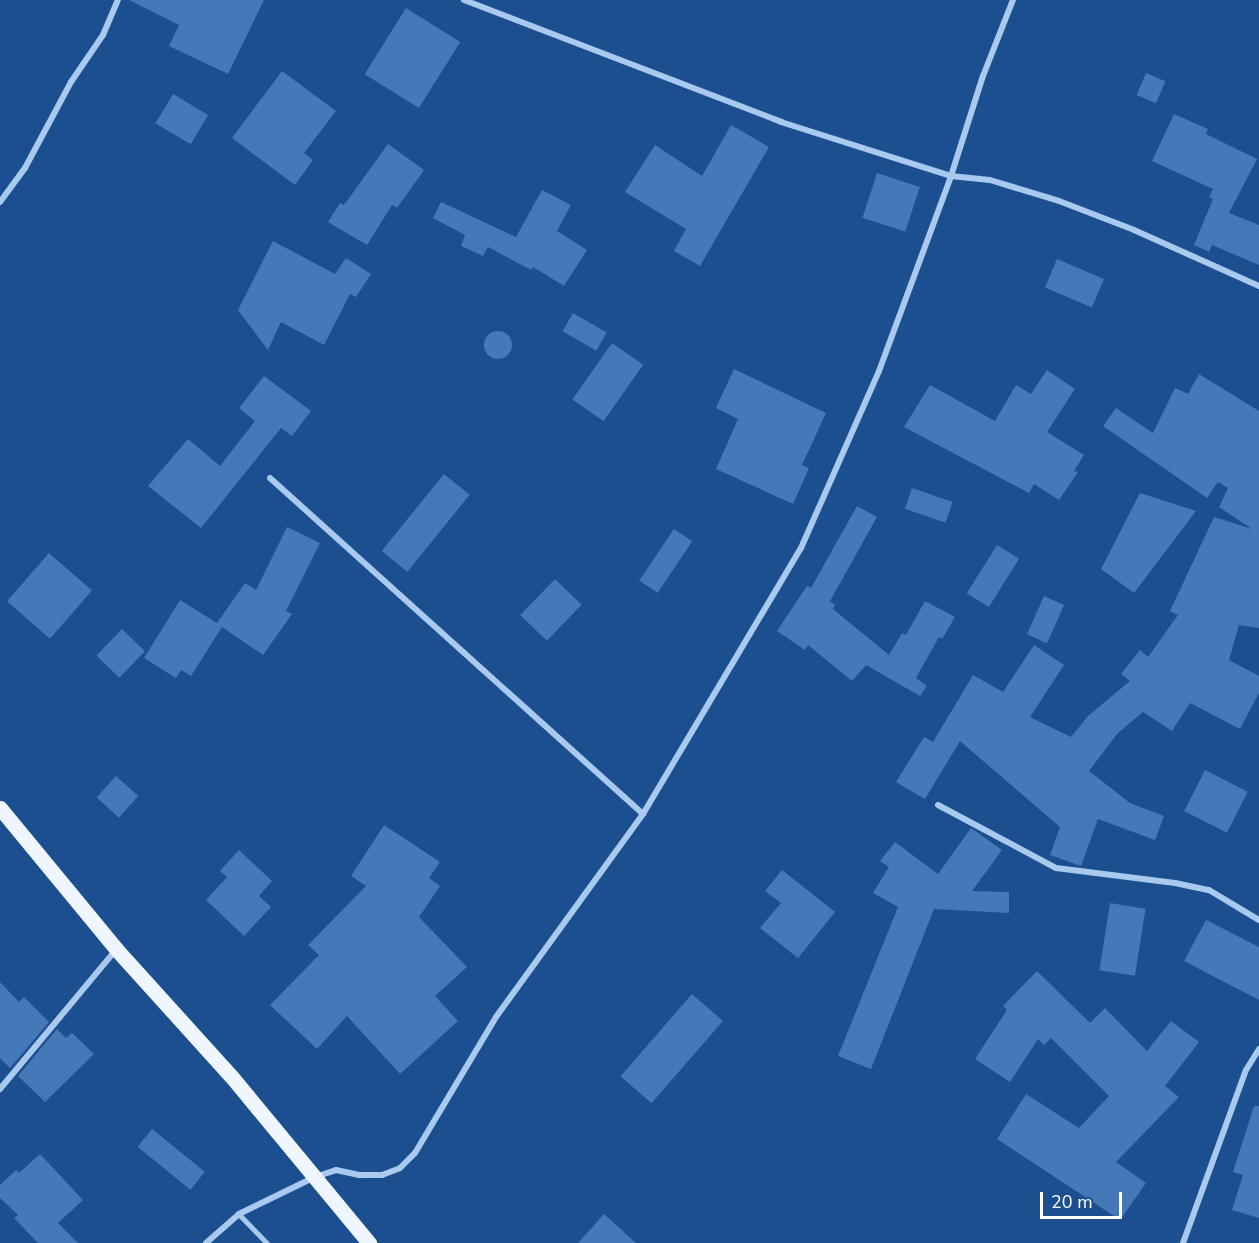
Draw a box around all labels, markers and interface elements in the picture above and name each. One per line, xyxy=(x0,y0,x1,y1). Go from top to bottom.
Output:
scale bar xyxy=(1043,1180,1126,1218)
text: 20 m xyxy=(1051,1190,1093,1214)

